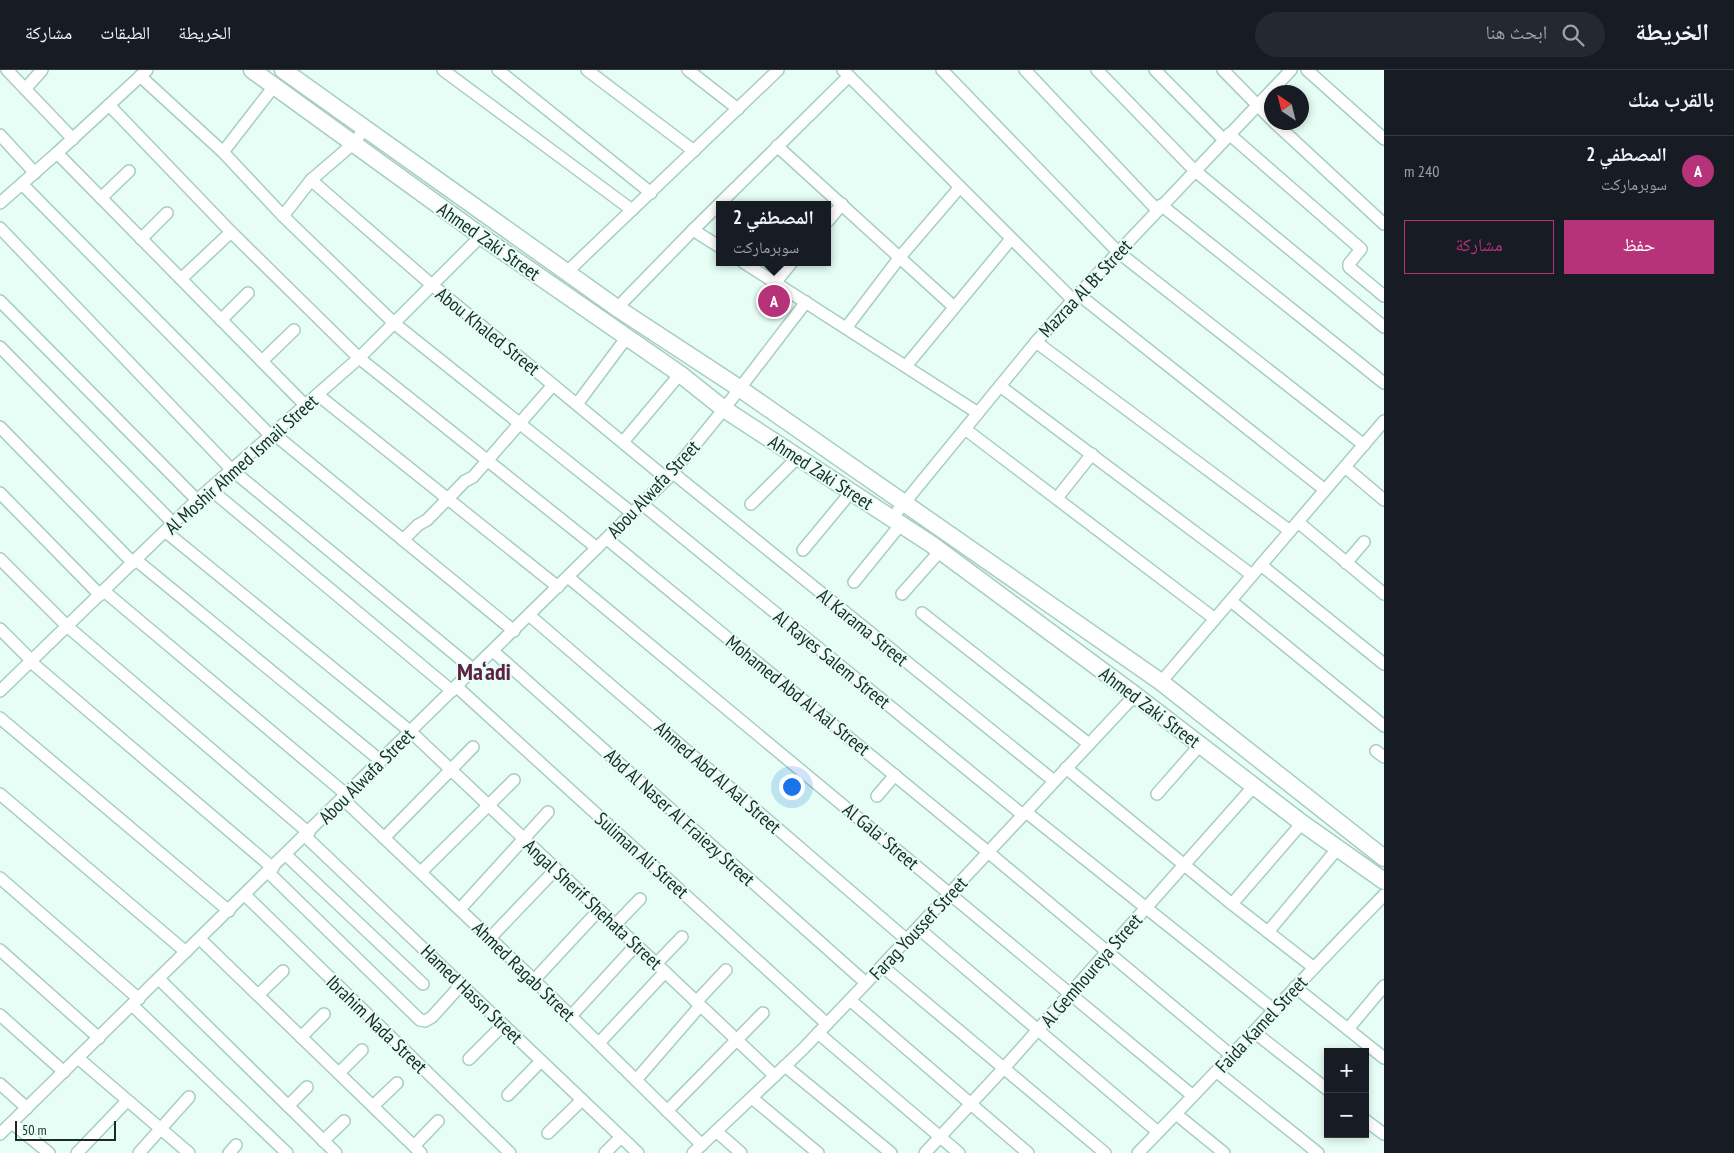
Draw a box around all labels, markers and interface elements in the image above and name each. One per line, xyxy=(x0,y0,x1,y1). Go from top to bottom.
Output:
search box xyxy=(1255,12,1605,57)
text: الخريطة xyxy=(1635,16,1709,47)
text: ابحث هنا xyxy=(1485,20,1547,44)
text: مشاركة xyxy=(25,21,72,44)
text: الطبقات xyxy=(100,21,150,44)
text: الخريطة xyxy=(178,21,231,44)
icon: search xyxy=(1559,21,1587,49)
north arrow xyxy=(1264,85,1309,130)
text: بالقرب منك xyxy=(1628,86,1714,113)
text: المصطفي 2 xyxy=(1586,142,1667,166)
text: 240 m xyxy=(1404,161,1439,181)
text: A xyxy=(1694,161,1702,181)
text: سوبرماركت xyxy=(1601,174,1667,194)
street label: Ahmed Zaki Street xyxy=(433,197,546,286)
popup xyxy=(716,201,831,266)
text: المصطفي 2 xyxy=(733,205,814,229)
button: مشاركة xyxy=(1404,220,1554,274)
button: حفظ xyxy=(1564,220,1714,274)
street label: Mazraa Al Bt Street xyxy=(1033,233,1137,342)
text: سوبرماركت xyxy=(733,237,799,257)
street label: Abou Khaled Street xyxy=(431,282,545,381)
pin: A xyxy=(758,282,790,320)
street label: Al Moshir Ahmed Ismail Street xyxy=(159,388,323,539)
street label: Ahmed Zaki Street xyxy=(764,429,879,515)
street label: Abou Alwafa Street xyxy=(602,434,705,543)
street label: Al Karama Street xyxy=(813,583,914,671)
street label: Al Rayes Salem Street xyxy=(769,605,896,714)
street label: Mohamed Abd Al Aal Street xyxy=(721,630,876,761)
district label: Ma‘adi xyxy=(457,656,511,687)
street label: Ahmed Zaki Street xyxy=(1095,661,1206,753)
street label: Ahmed Abd Al Aal Street xyxy=(650,716,787,839)
street label: Abou Alwafa Street xyxy=(313,723,419,829)
street label: Abd Al Naser Al Fraiezy Street xyxy=(600,743,761,891)
your location xyxy=(779,774,805,800)
street label: Al Gala' Street xyxy=(838,797,924,875)
street label: Suliman Ali Street xyxy=(590,807,694,904)
street label: Angal Sherif Shehata Street xyxy=(519,834,668,975)
street label: Farag Youssef Street xyxy=(864,871,973,985)
street label: Al Gemhoureya Street xyxy=(1035,908,1147,1032)
street label: Ahmed Ragab Street xyxy=(467,916,581,1027)
street label: Hamed Hassn Street xyxy=(416,939,529,1049)
street label: Ibrahim Nada Street xyxy=(321,970,433,1079)
street label: Faida Kamel Street xyxy=(1210,970,1313,1078)
map controls xyxy=(1324,1048,1369,1138)
button: + xyxy=(1324,1048,1369,1093)
button: − xyxy=(1324,1093,1369,1138)
scale bar xyxy=(15,1118,116,1141)
text: 50 m xyxy=(22,1121,47,1139)

